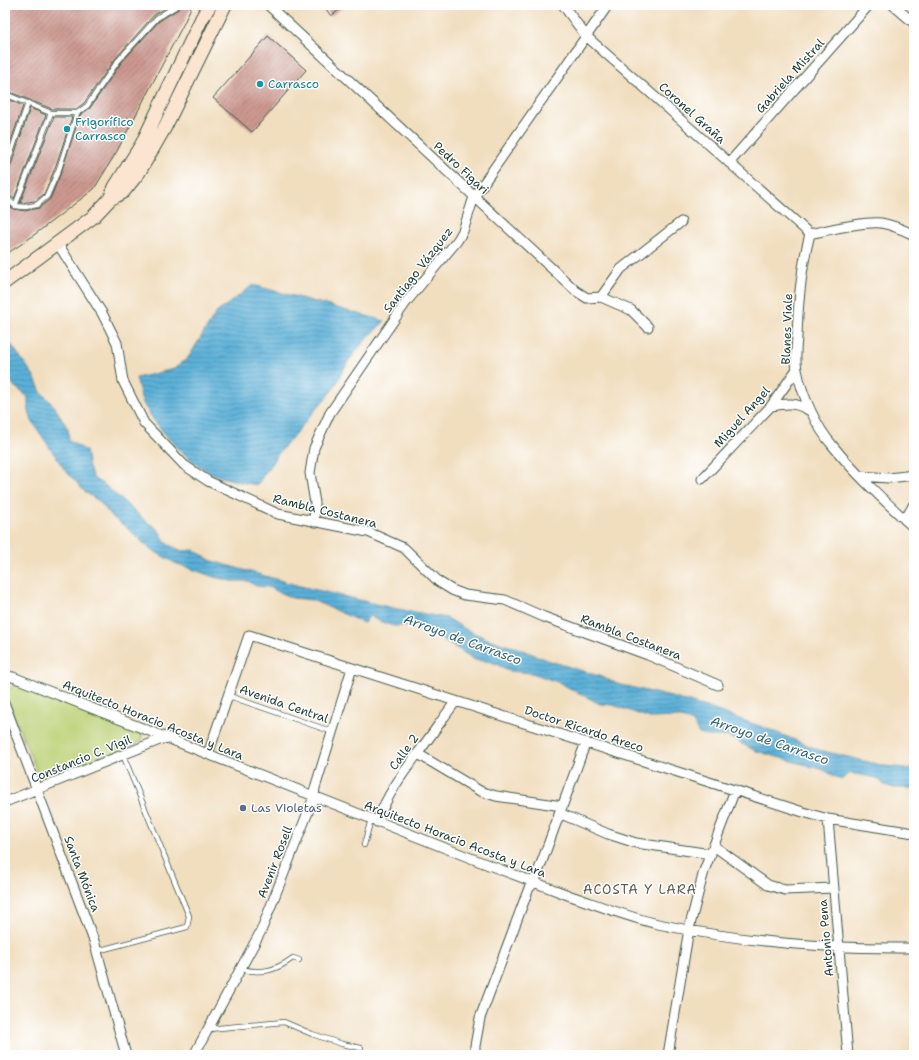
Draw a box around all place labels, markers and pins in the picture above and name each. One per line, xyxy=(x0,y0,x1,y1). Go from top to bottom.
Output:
place label: Carrasco xyxy=(268,76,319,92)
marker: Carrasco xyxy=(255,79,265,89)
place label: Frigorífico Carrasco xyxy=(75,114,134,144)
marker: Frigorífico Carrasco xyxy=(62,124,72,134)
place label: Las Violetas xyxy=(251,800,322,816)
marker: Las Violetas xyxy=(238,803,248,813)

